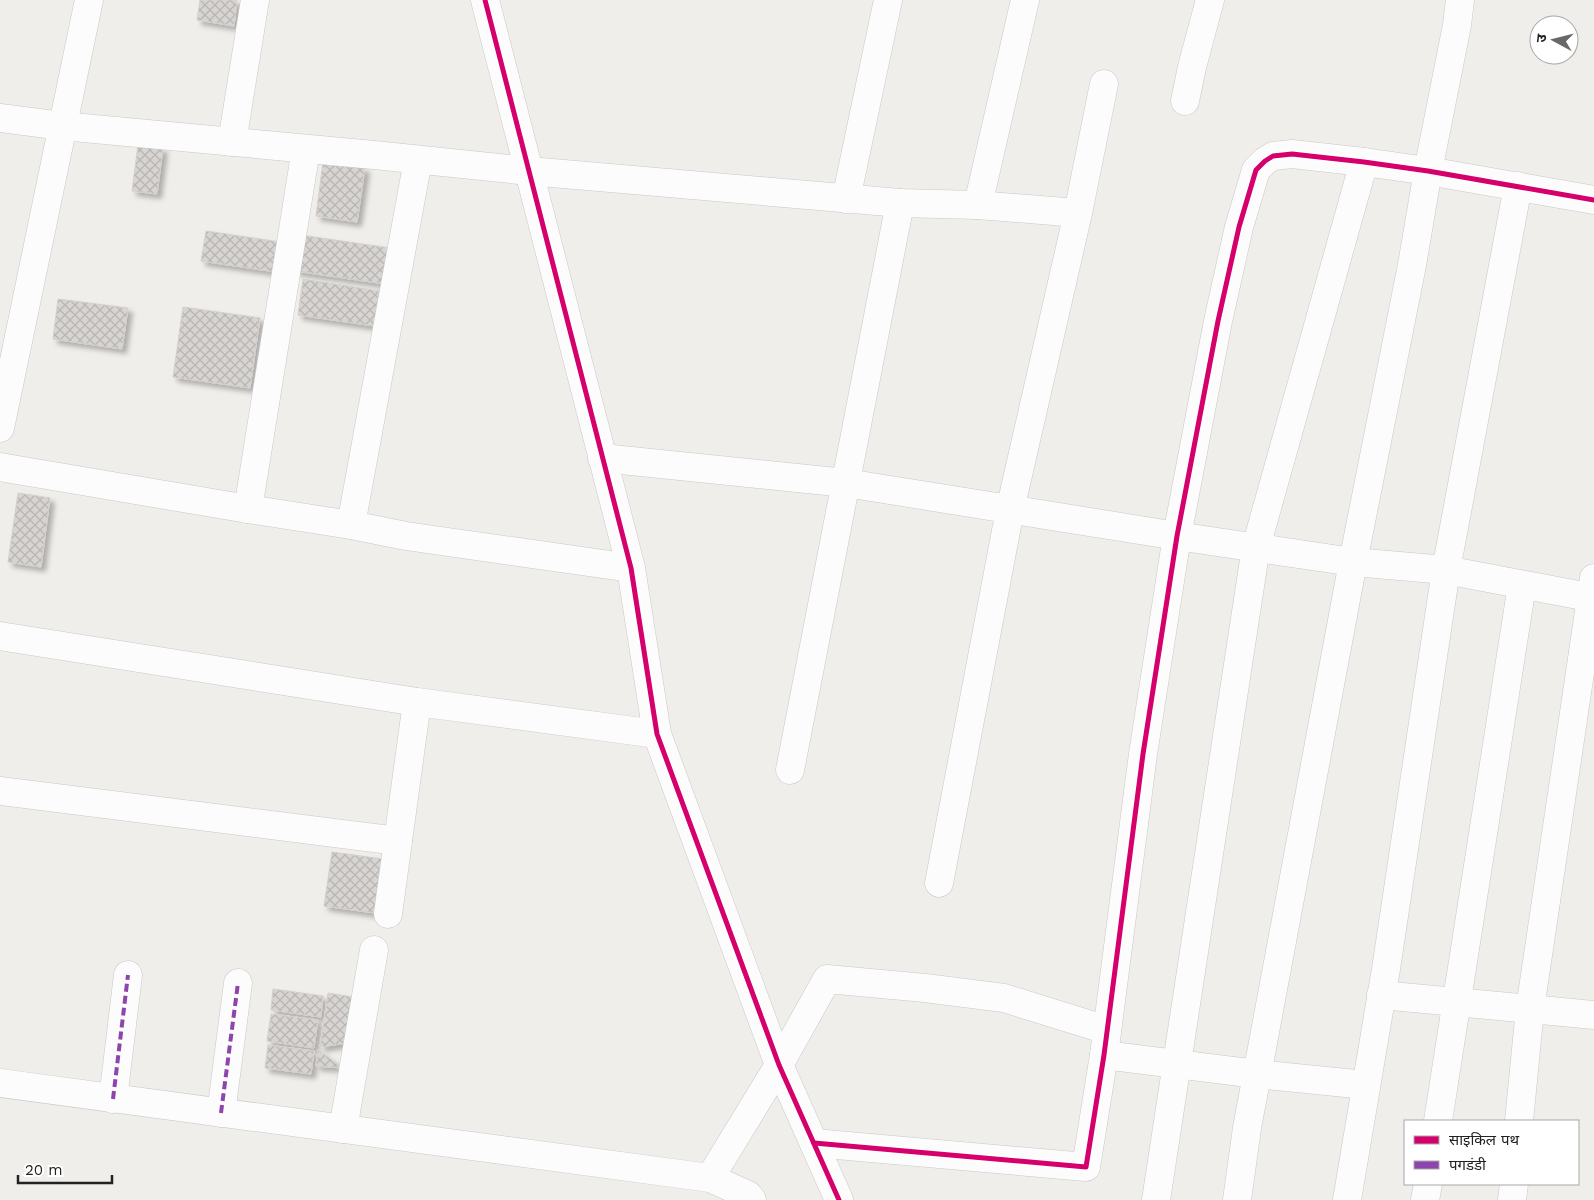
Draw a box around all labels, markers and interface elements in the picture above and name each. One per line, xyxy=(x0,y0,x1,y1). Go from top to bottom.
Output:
north arrow xyxy=(1529,15,1579,65)
text: उ xyxy=(1533,33,1550,43)
legend xyxy=(1404,1120,1579,1185)
text: साइकिल पथ xyxy=(1449,1131,1520,1149)
scale bar xyxy=(18,1152,111,1184)
text: पगडंडी xyxy=(1449,1156,1487,1174)
text: 20 m xyxy=(25,1161,63,1179)

